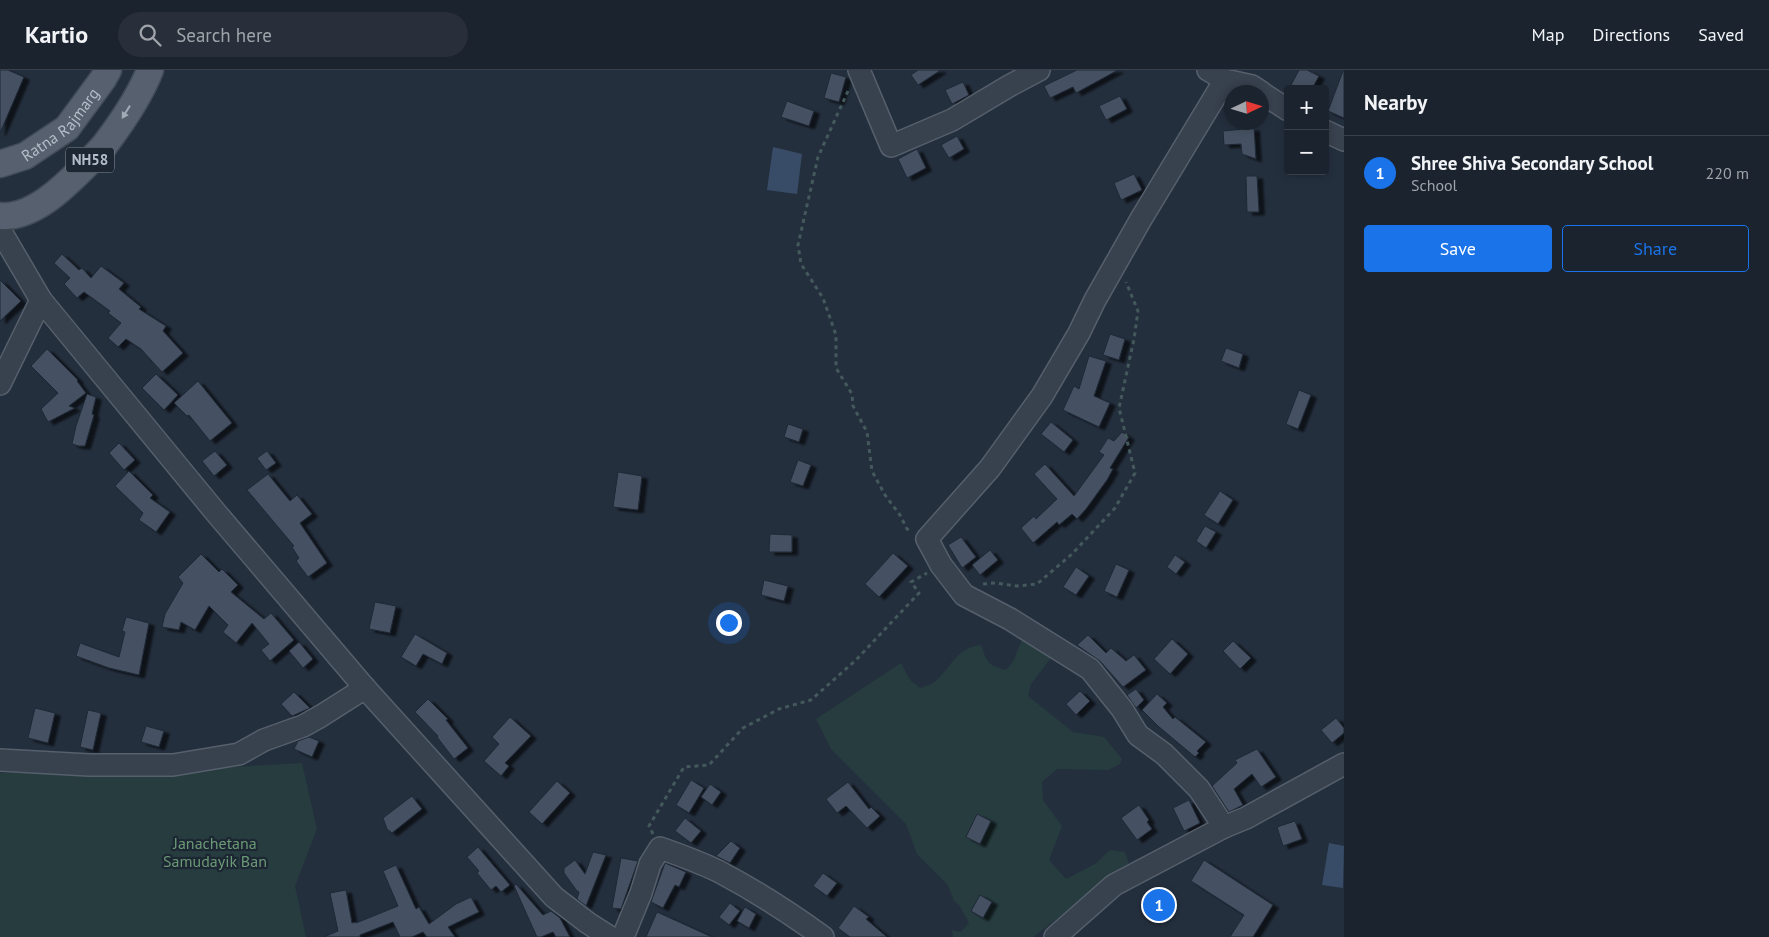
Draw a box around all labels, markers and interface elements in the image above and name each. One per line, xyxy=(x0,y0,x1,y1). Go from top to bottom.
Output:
search box xyxy=(118,12,468,57)
text: Kartio xyxy=(25,19,88,50)
icon: search xyxy=(136,21,164,49)
text: Search here xyxy=(176,23,272,47)
text: Map xyxy=(1532,23,1564,46)
text: Directions xyxy=(1592,23,1670,46)
text: Saved xyxy=(1698,23,1744,46)
street label: Ratna Rajmarg xyxy=(17,84,103,166)
north arrow xyxy=(1224,85,1269,130)
map controls xyxy=(1284,85,1329,175)
button: + xyxy=(1284,85,1329,130)
text: Nearby xyxy=(1364,89,1427,116)
one-way arrow xyxy=(121,106,131,119)
button: − xyxy=(1284,130,1329,175)
road number: NH58 xyxy=(66,148,114,172)
text: Shree Shiva Secondary School xyxy=(1411,151,1653,175)
text: 1 xyxy=(1375,163,1385,183)
text: 220 m xyxy=(1706,163,1749,183)
text: School xyxy=(1411,175,1457,195)
button: Save xyxy=(1364,225,1552,272)
button: Share xyxy=(1562,225,1749,272)
your location xyxy=(716,610,742,636)
park label: Janachetana Samudayik Ban xyxy=(163,833,267,871)
pin: 1 xyxy=(1143,886,1175,924)

